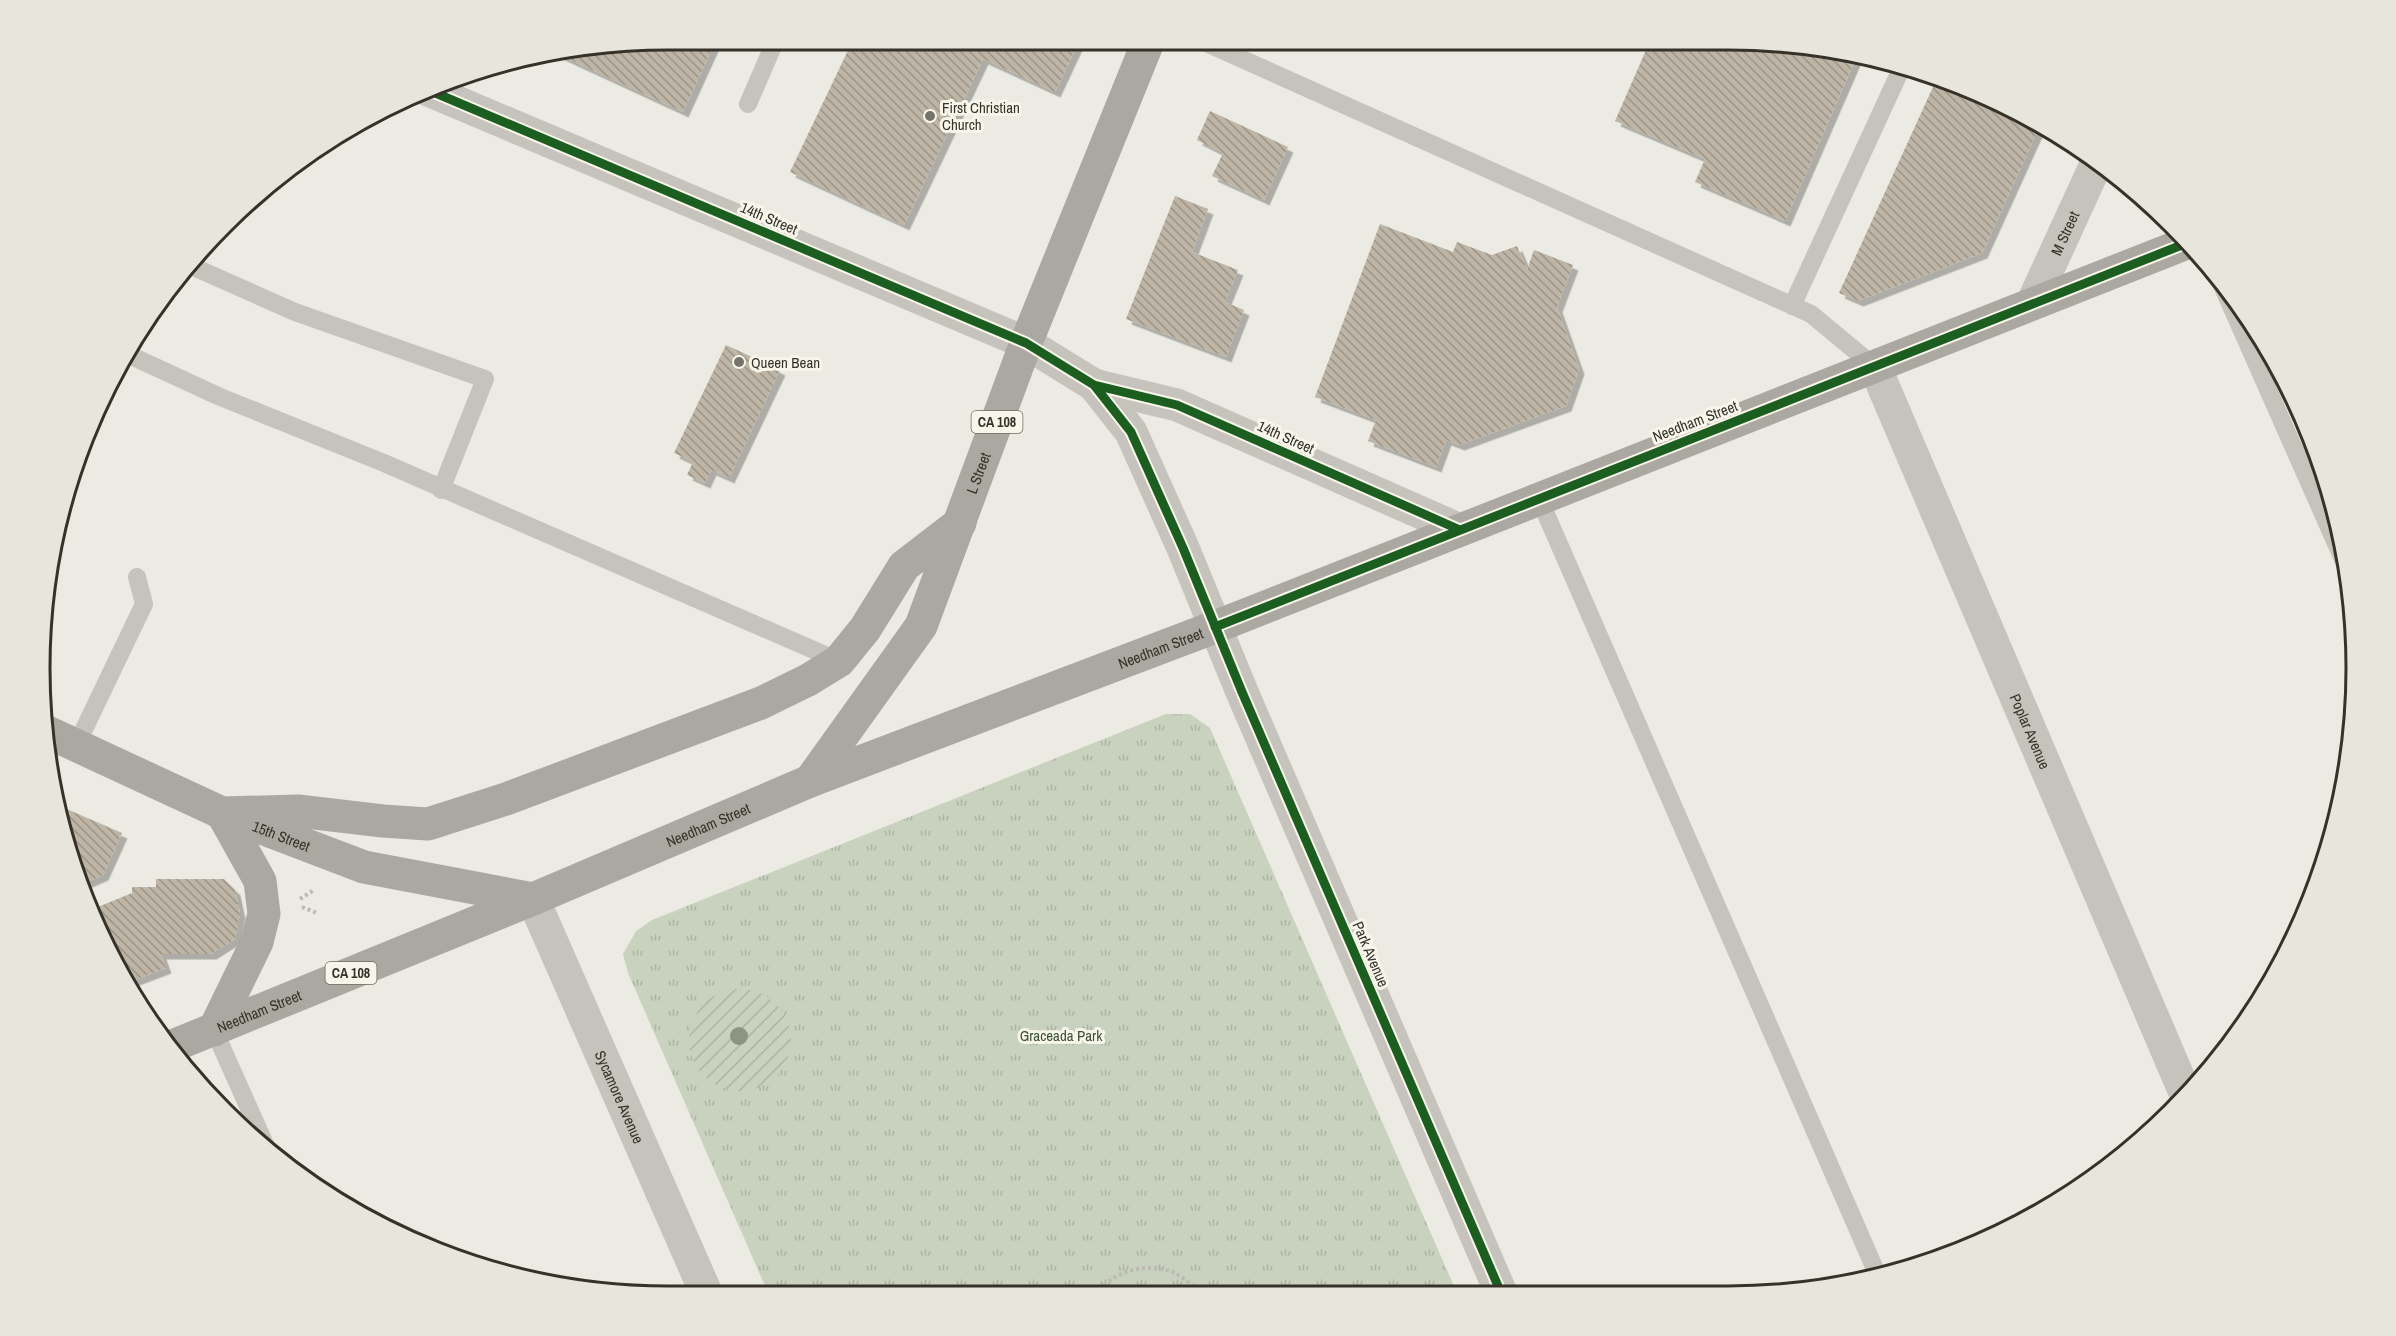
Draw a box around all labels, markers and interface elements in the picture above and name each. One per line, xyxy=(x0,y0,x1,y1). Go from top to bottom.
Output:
place label: First Christian Church xyxy=(942,97,1020,135)
marker: First Christian Church xyxy=(923,109,937,123)
street label: 14th Street xyxy=(737,197,801,240)
street label: M Street xyxy=(2045,207,2084,259)
place label: Queen Bean xyxy=(751,352,820,373)
marker: Queen Bean xyxy=(732,355,746,369)
street label: Needham Street xyxy=(1649,395,1741,447)
road number: CA 108 xyxy=(972,411,1022,433)
street label: 14th Street xyxy=(1254,415,1318,459)
street label: L Street xyxy=(961,449,995,497)
street label: Needham Street xyxy=(1115,622,1207,673)
street label: Poplar Avenue xyxy=(2005,690,2056,772)
street label: Needham Street xyxy=(662,797,754,852)
street label: 15th Street xyxy=(250,815,314,856)
street label: Park Avenue xyxy=(1348,918,1394,990)
road number: CA 108 xyxy=(326,962,376,984)
street label: Needham Street xyxy=(213,984,305,1037)
park label: Graceada Park xyxy=(1020,1025,1103,1046)
street label: Sycamore Avenue xyxy=(590,1047,650,1147)

